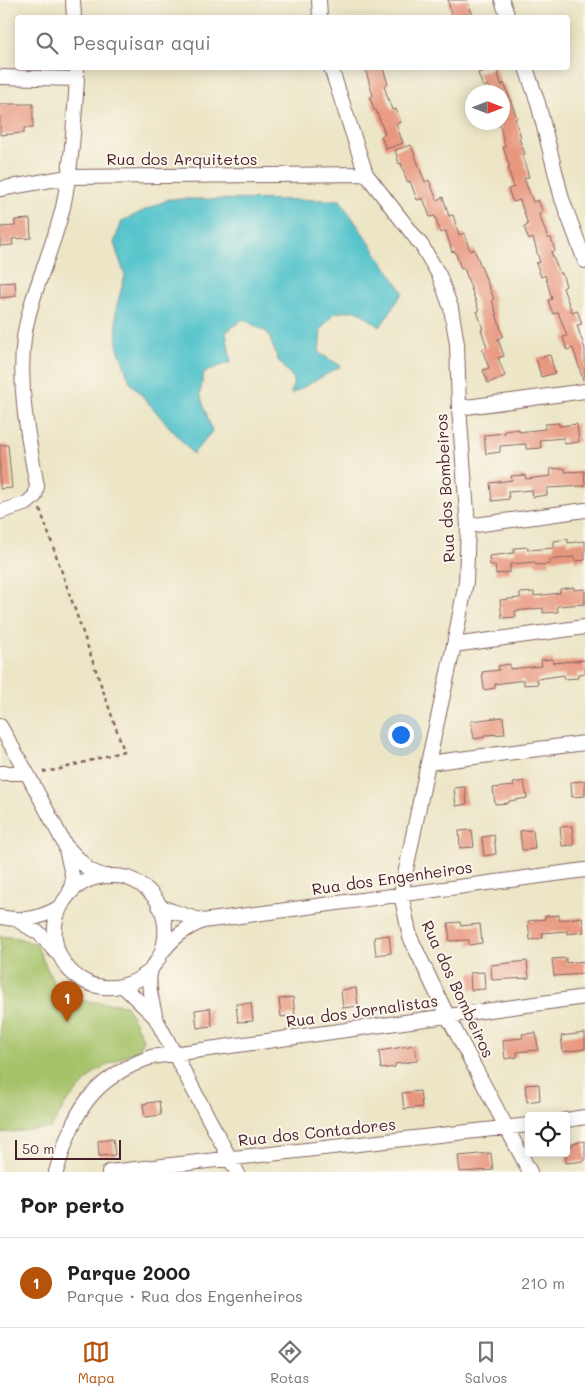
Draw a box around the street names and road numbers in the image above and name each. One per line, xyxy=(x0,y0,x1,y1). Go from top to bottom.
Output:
street label: Rua dos Arquitetos xyxy=(107,148,257,169)
street label: Rua dos Bombeiros xyxy=(430,413,459,563)
street label: Rua dos Engenheiros xyxy=(310,856,474,899)
street label: Rua dos Bombeiros xyxy=(417,917,499,1061)
street label: Rua dos Jornalistas xyxy=(285,989,439,1032)
street label: Rua dos Contadores xyxy=(237,1113,397,1150)

